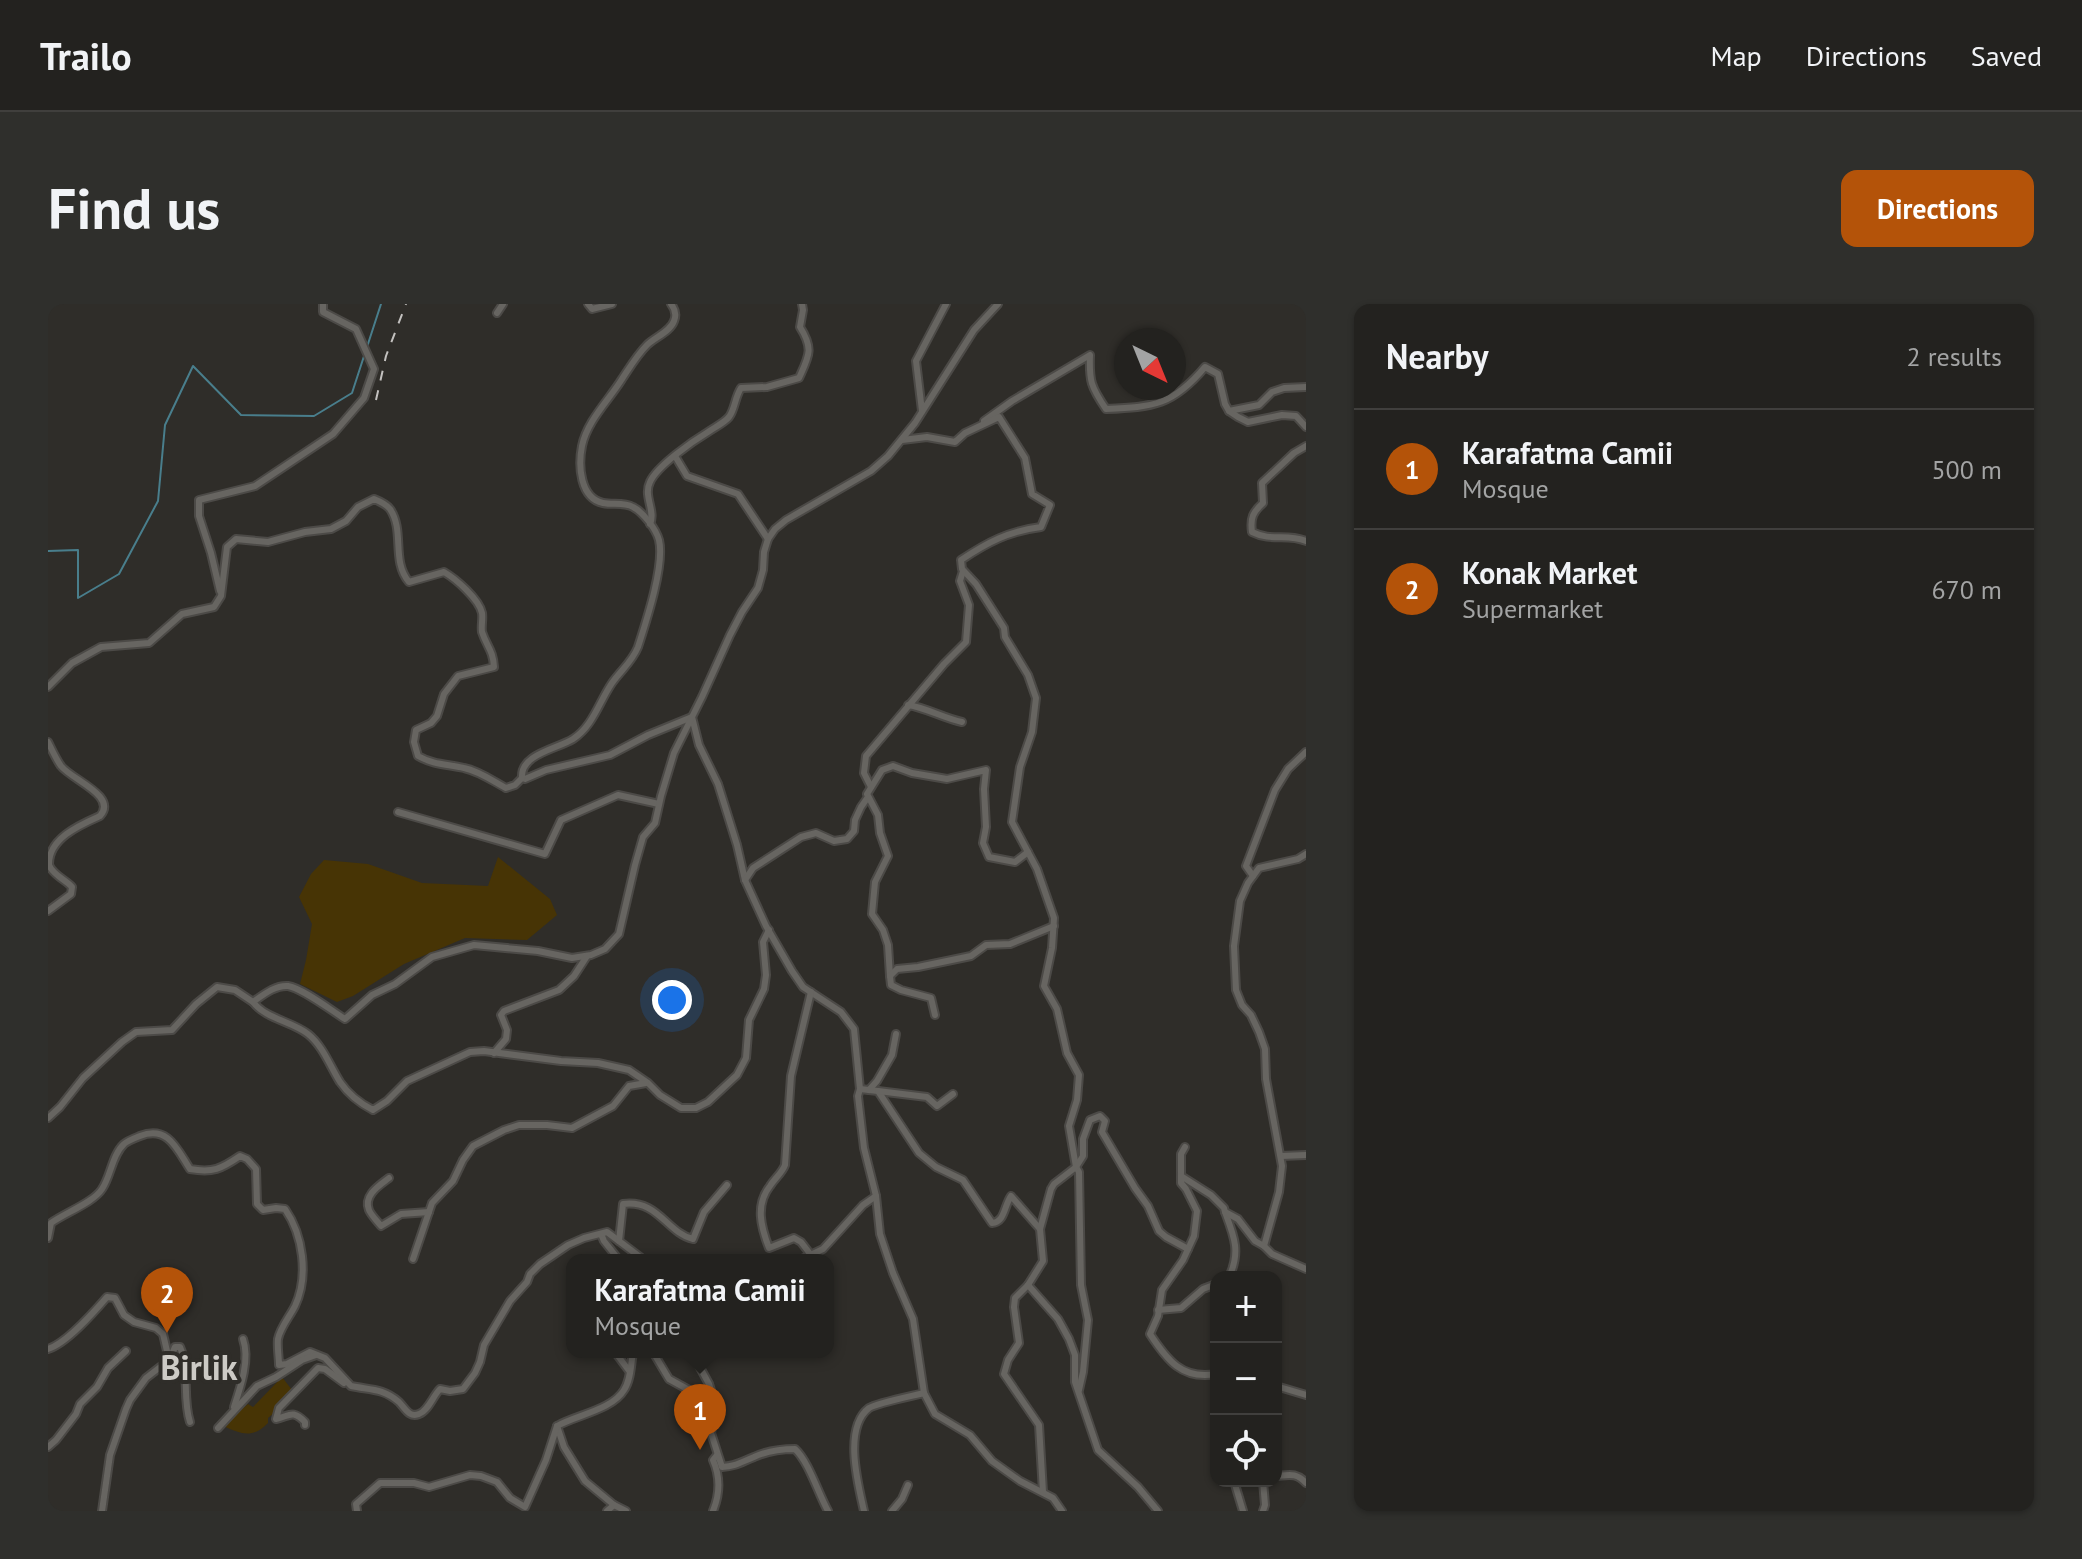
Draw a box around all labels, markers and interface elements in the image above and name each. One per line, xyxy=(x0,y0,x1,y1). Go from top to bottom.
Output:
text: Trailo xyxy=(40,31,132,80)
text: Map xyxy=(1711,37,1762,74)
text: Directions xyxy=(1806,37,1927,74)
text: Saved xyxy=(1971,37,2042,74)
button: Directions xyxy=(1841,170,2034,247)
text: Find us xyxy=(48,172,220,244)
north arrow xyxy=(1114,328,1186,400)
text: Nearby xyxy=(1386,334,1488,378)
text: 2 results xyxy=(1907,340,2002,373)
text: Karafatma Camii xyxy=(1462,433,1673,472)
text: 1 xyxy=(1405,453,1419,486)
text: 500 m xyxy=(1931,453,2002,486)
text: Mosque xyxy=(1462,472,1549,505)
text: Konak Market xyxy=(1462,553,1637,592)
text: 2 xyxy=(1405,573,1419,606)
text: 670 m xyxy=(1931,573,2002,606)
text: Supermarket xyxy=(1462,592,1603,625)
your location xyxy=(652,980,692,1020)
popup xyxy=(566,1254,834,1358)
pin: 2 xyxy=(141,1267,193,1333)
text: Karafatma Camii xyxy=(594,1270,806,1309)
map controls xyxy=(1210,1271,1282,1487)
button: + xyxy=(1210,1271,1282,1343)
text: Mosque xyxy=(594,1309,681,1342)
button: − xyxy=(1210,1343,1282,1415)
district label: Birlik xyxy=(160,1345,238,1389)
pin: 1 xyxy=(674,1384,726,1450)
button: locate xyxy=(1210,1415,1282,1487)

